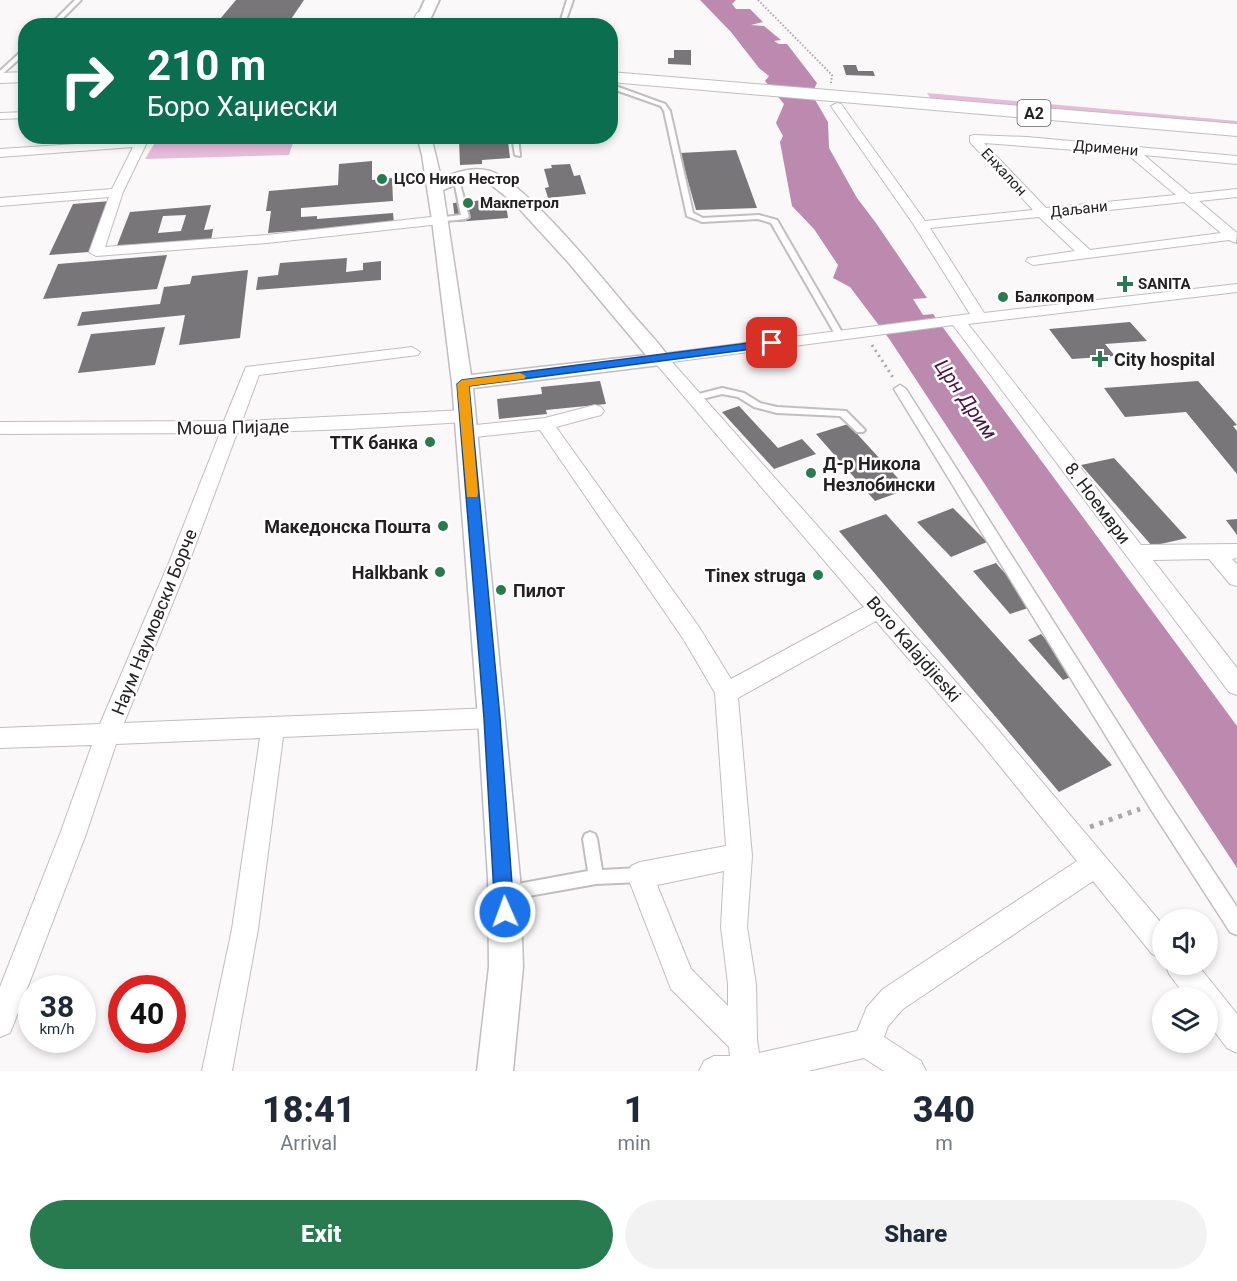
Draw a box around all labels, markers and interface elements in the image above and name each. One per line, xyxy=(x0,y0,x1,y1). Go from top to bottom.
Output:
text: 210 m xyxy=(147,41,266,90)
icon: right xyxy=(48,42,126,120)
text: Боро Хаџиески xyxy=(147,91,338,123)
road number: A2 xyxy=(1018,100,1050,126)
street label: Дримени xyxy=(1073,136,1139,160)
street label: Енхалон xyxy=(977,144,1031,200)
place label: ЦСО Нико Нестор xyxy=(394,170,519,188)
marker: ЦСО Нико Нестор xyxy=(375,172,389,186)
place label: Макпетрол xyxy=(480,194,559,212)
marker: Макпетрол xyxy=(461,196,475,210)
street label: Даљани xyxy=(1049,197,1109,221)
marker: SANITA xyxy=(1116,275,1134,293)
place label: SANITA xyxy=(1138,275,1192,293)
place label: Балкопром xyxy=(1015,288,1094,306)
marker: Балкопром xyxy=(996,290,1010,304)
pin xyxy=(746,317,797,368)
icon: arrive xyxy=(755,326,788,359)
place label: City hospital xyxy=(1114,349,1215,370)
marker: City hospital xyxy=(1091,350,1109,368)
water label: Црн Дрим xyxy=(930,354,1002,444)
street label: Моша Пијаде xyxy=(177,416,289,438)
place label: TTK банка xyxy=(330,432,418,453)
marker: TTK банка xyxy=(423,435,437,449)
place label: Д-р Никола Незлобински xyxy=(823,453,935,495)
street label: 8. Ноември xyxy=(1061,458,1135,548)
marker: Д-р Никола Незлобински xyxy=(804,466,818,480)
place label: Македонска Пошта xyxy=(264,516,431,537)
marker: Македонска Пошта xyxy=(436,519,450,533)
street label: Наум Наумовски Борче xyxy=(107,526,201,718)
place label: Halkbank xyxy=(352,562,428,583)
marker: Halkbank xyxy=(433,565,447,579)
place label: Tinex struga xyxy=(705,565,806,586)
marker: Tinex struga xyxy=(811,568,825,582)
place label: Пилот xyxy=(513,580,565,601)
marker: Пилот xyxy=(494,583,508,597)
street label: Boro Kalajdjieski xyxy=(862,592,966,706)
position arrow xyxy=(473,880,537,944)
map controls xyxy=(1152,909,1218,1053)
button: sound xyxy=(1152,909,1218,975)
speed limit sign: 40 xyxy=(108,975,186,1053)
button: layers xyxy=(1152,987,1218,1053)
text: 38 xyxy=(40,989,74,1024)
text: km/h xyxy=(39,1020,75,1038)
text: 18:41 xyxy=(262,1089,355,1131)
text: 1 xyxy=(624,1089,645,1131)
text: 340 xyxy=(913,1089,975,1131)
text: Arrival xyxy=(280,1131,337,1155)
text: min xyxy=(617,1131,651,1155)
text: m xyxy=(935,1131,953,1155)
button: Exit xyxy=(30,1200,613,1269)
button: Share xyxy=(625,1200,1207,1269)

